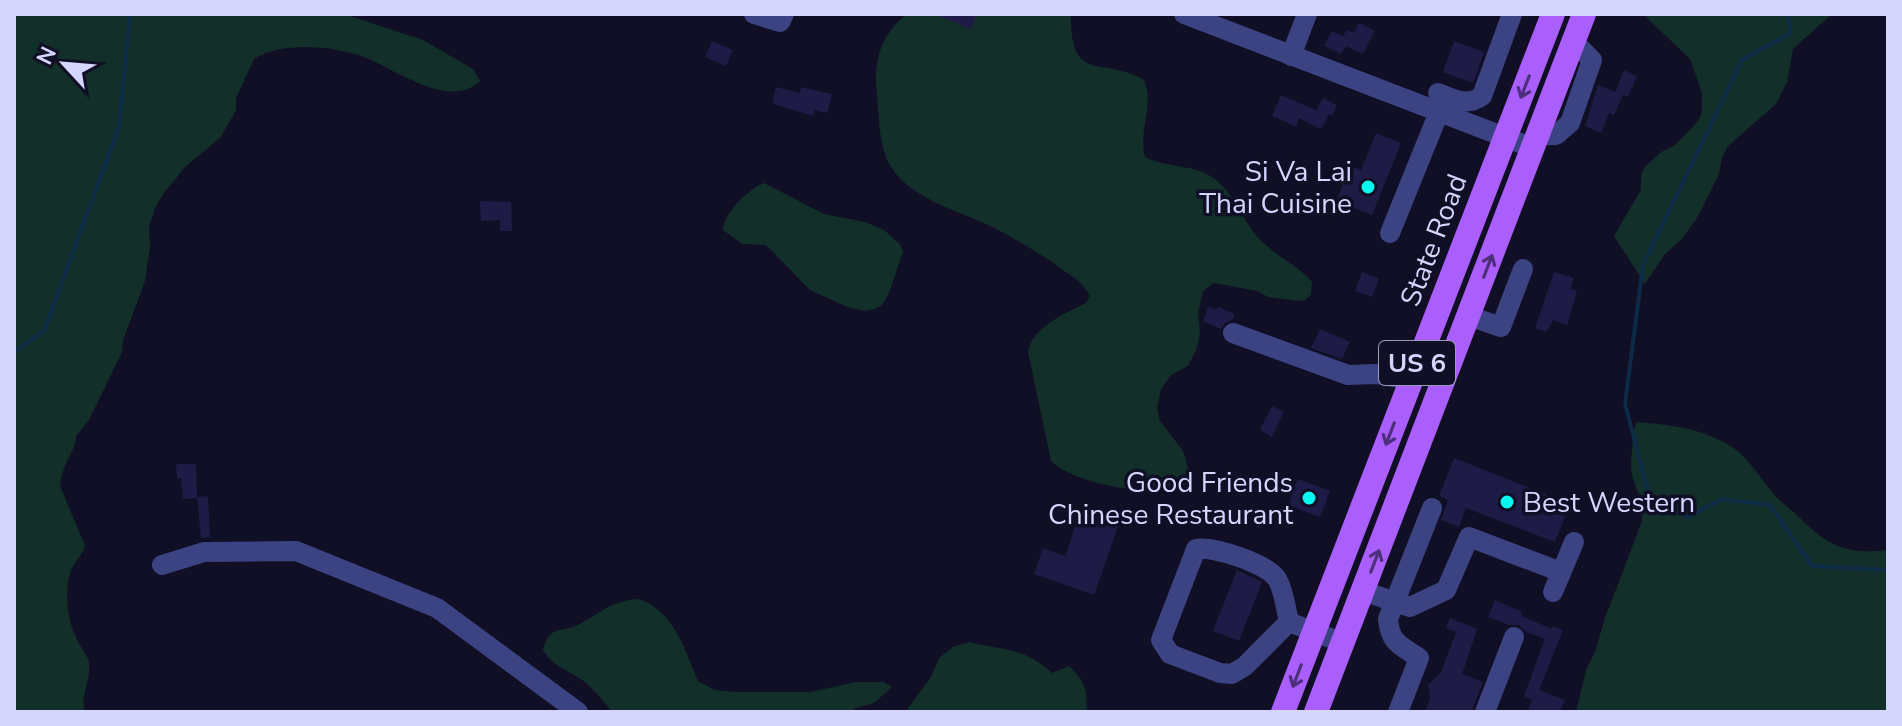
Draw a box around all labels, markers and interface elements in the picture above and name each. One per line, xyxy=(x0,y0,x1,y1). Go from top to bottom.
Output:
north arrow xyxy=(24,24,104,104)
text: N xyxy=(30,42,64,70)
one-way arrow xyxy=(1517,74,1531,99)
place label: Si Va Lai Thai Cuisine xyxy=(1199,153,1352,223)
street label: State Road xyxy=(1391,169,1477,312)
marker: Si Va Lai Thai Cuisine xyxy=(1359,178,1377,196)
one-way arrow xyxy=(1482,254,1496,279)
road number: US 6 xyxy=(1379,341,1455,385)
one-way arrow xyxy=(1382,421,1396,446)
place label: Good Friends Chinese Restaurant xyxy=(1048,464,1293,534)
place label: Best Western xyxy=(1523,484,1695,522)
marker: Good Friends Chinese Restaurant xyxy=(1300,489,1318,507)
marker: Best Western xyxy=(1498,493,1516,511)
one-way arrow xyxy=(1369,549,1383,574)
one-way arrow xyxy=(1289,663,1303,688)

